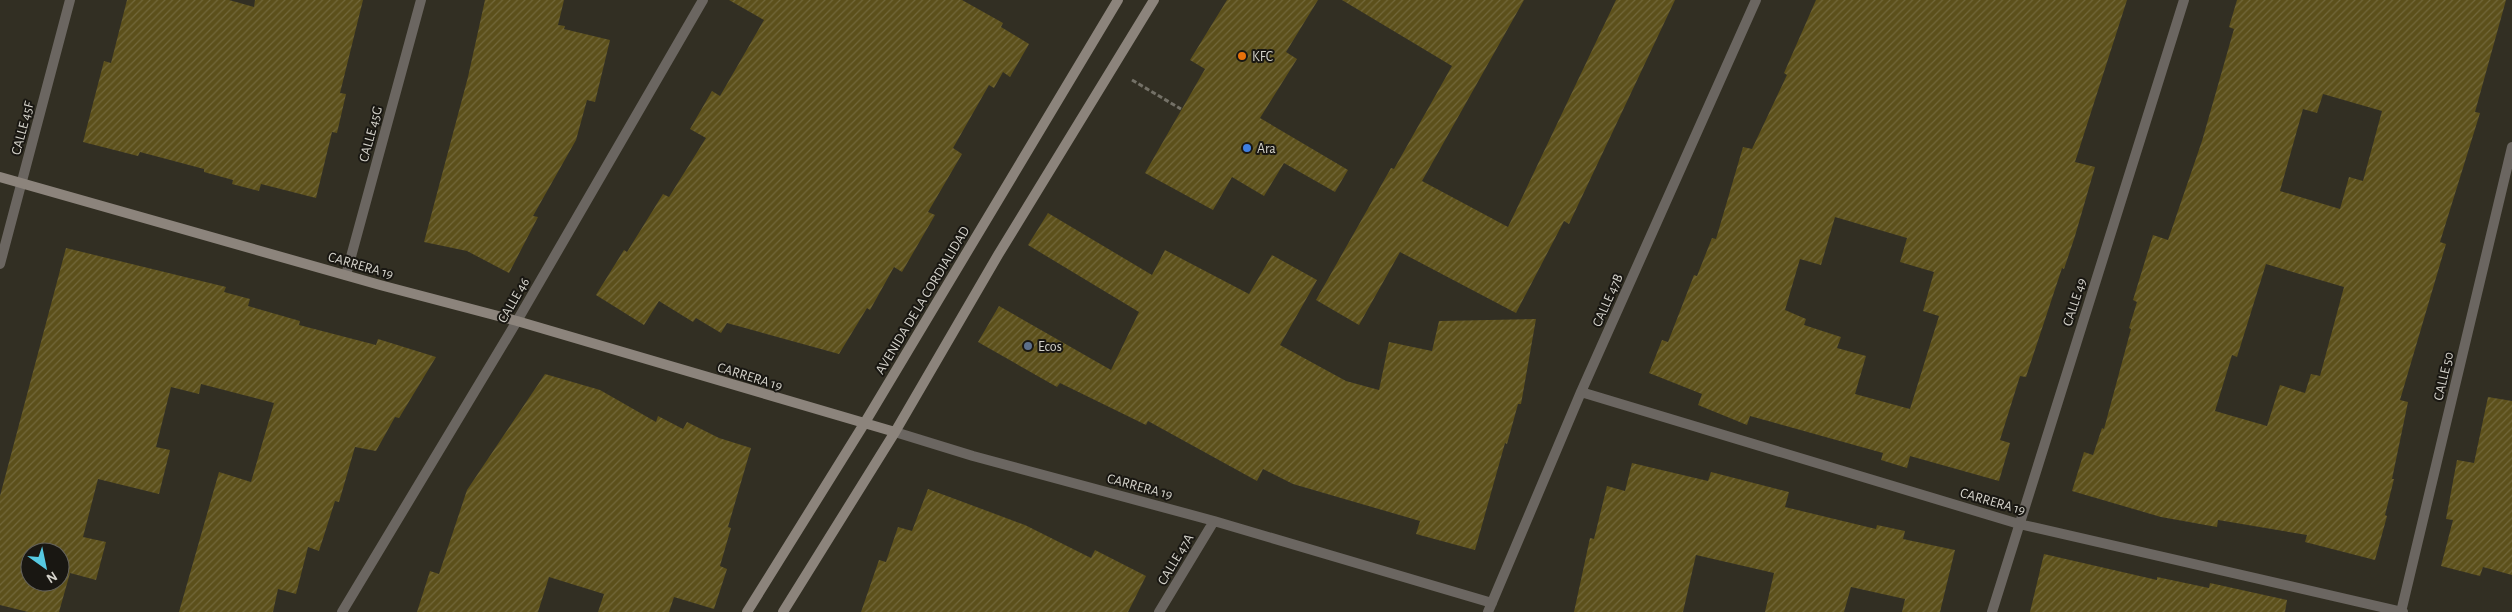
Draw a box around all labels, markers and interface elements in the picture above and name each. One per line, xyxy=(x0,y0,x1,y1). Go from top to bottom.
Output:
marker: KFC xyxy=(1236,50,1248,62)
place label: KFC xyxy=(1252,50,1273,64)
street label: CALLE 45F xyxy=(9,99,37,157)
street label: CALLE 45G xyxy=(357,105,385,164)
marker: Ara xyxy=(1241,142,1253,154)
place label: Ara xyxy=(1257,142,1276,156)
street label: AVENIDA DE LA CORDIALIDAD xyxy=(873,224,973,377)
street label: CARRERA 19 xyxy=(326,250,395,282)
street label: CALLE 47B xyxy=(1590,272,1626,329)
street label: CALLE 46 xyxy=(495,276,532,325)
street label: CALLE 49 xyxy=(2061,277,2089,328)
marker: Ecos xyxy=(1022,340,1034,352)
place label: Ecos xyxy=(1038,340,1062,354)
street label: CALLE 50 xyxy=(2432,351,2456,402)
street label: CARRERA 19 xyxy=(716,360,784,393)
street label: CARRERA 19 xyxy=(1105,472,1174,502)
street label: CARRERA 19 xyxy=(1958,486,2027,518)
street label: CALLE 47A xyxy=(1155,532,1196,587)
north arrow xyxy=(20,542,70,592)
text: N xyxy=(44,569,59,586)

